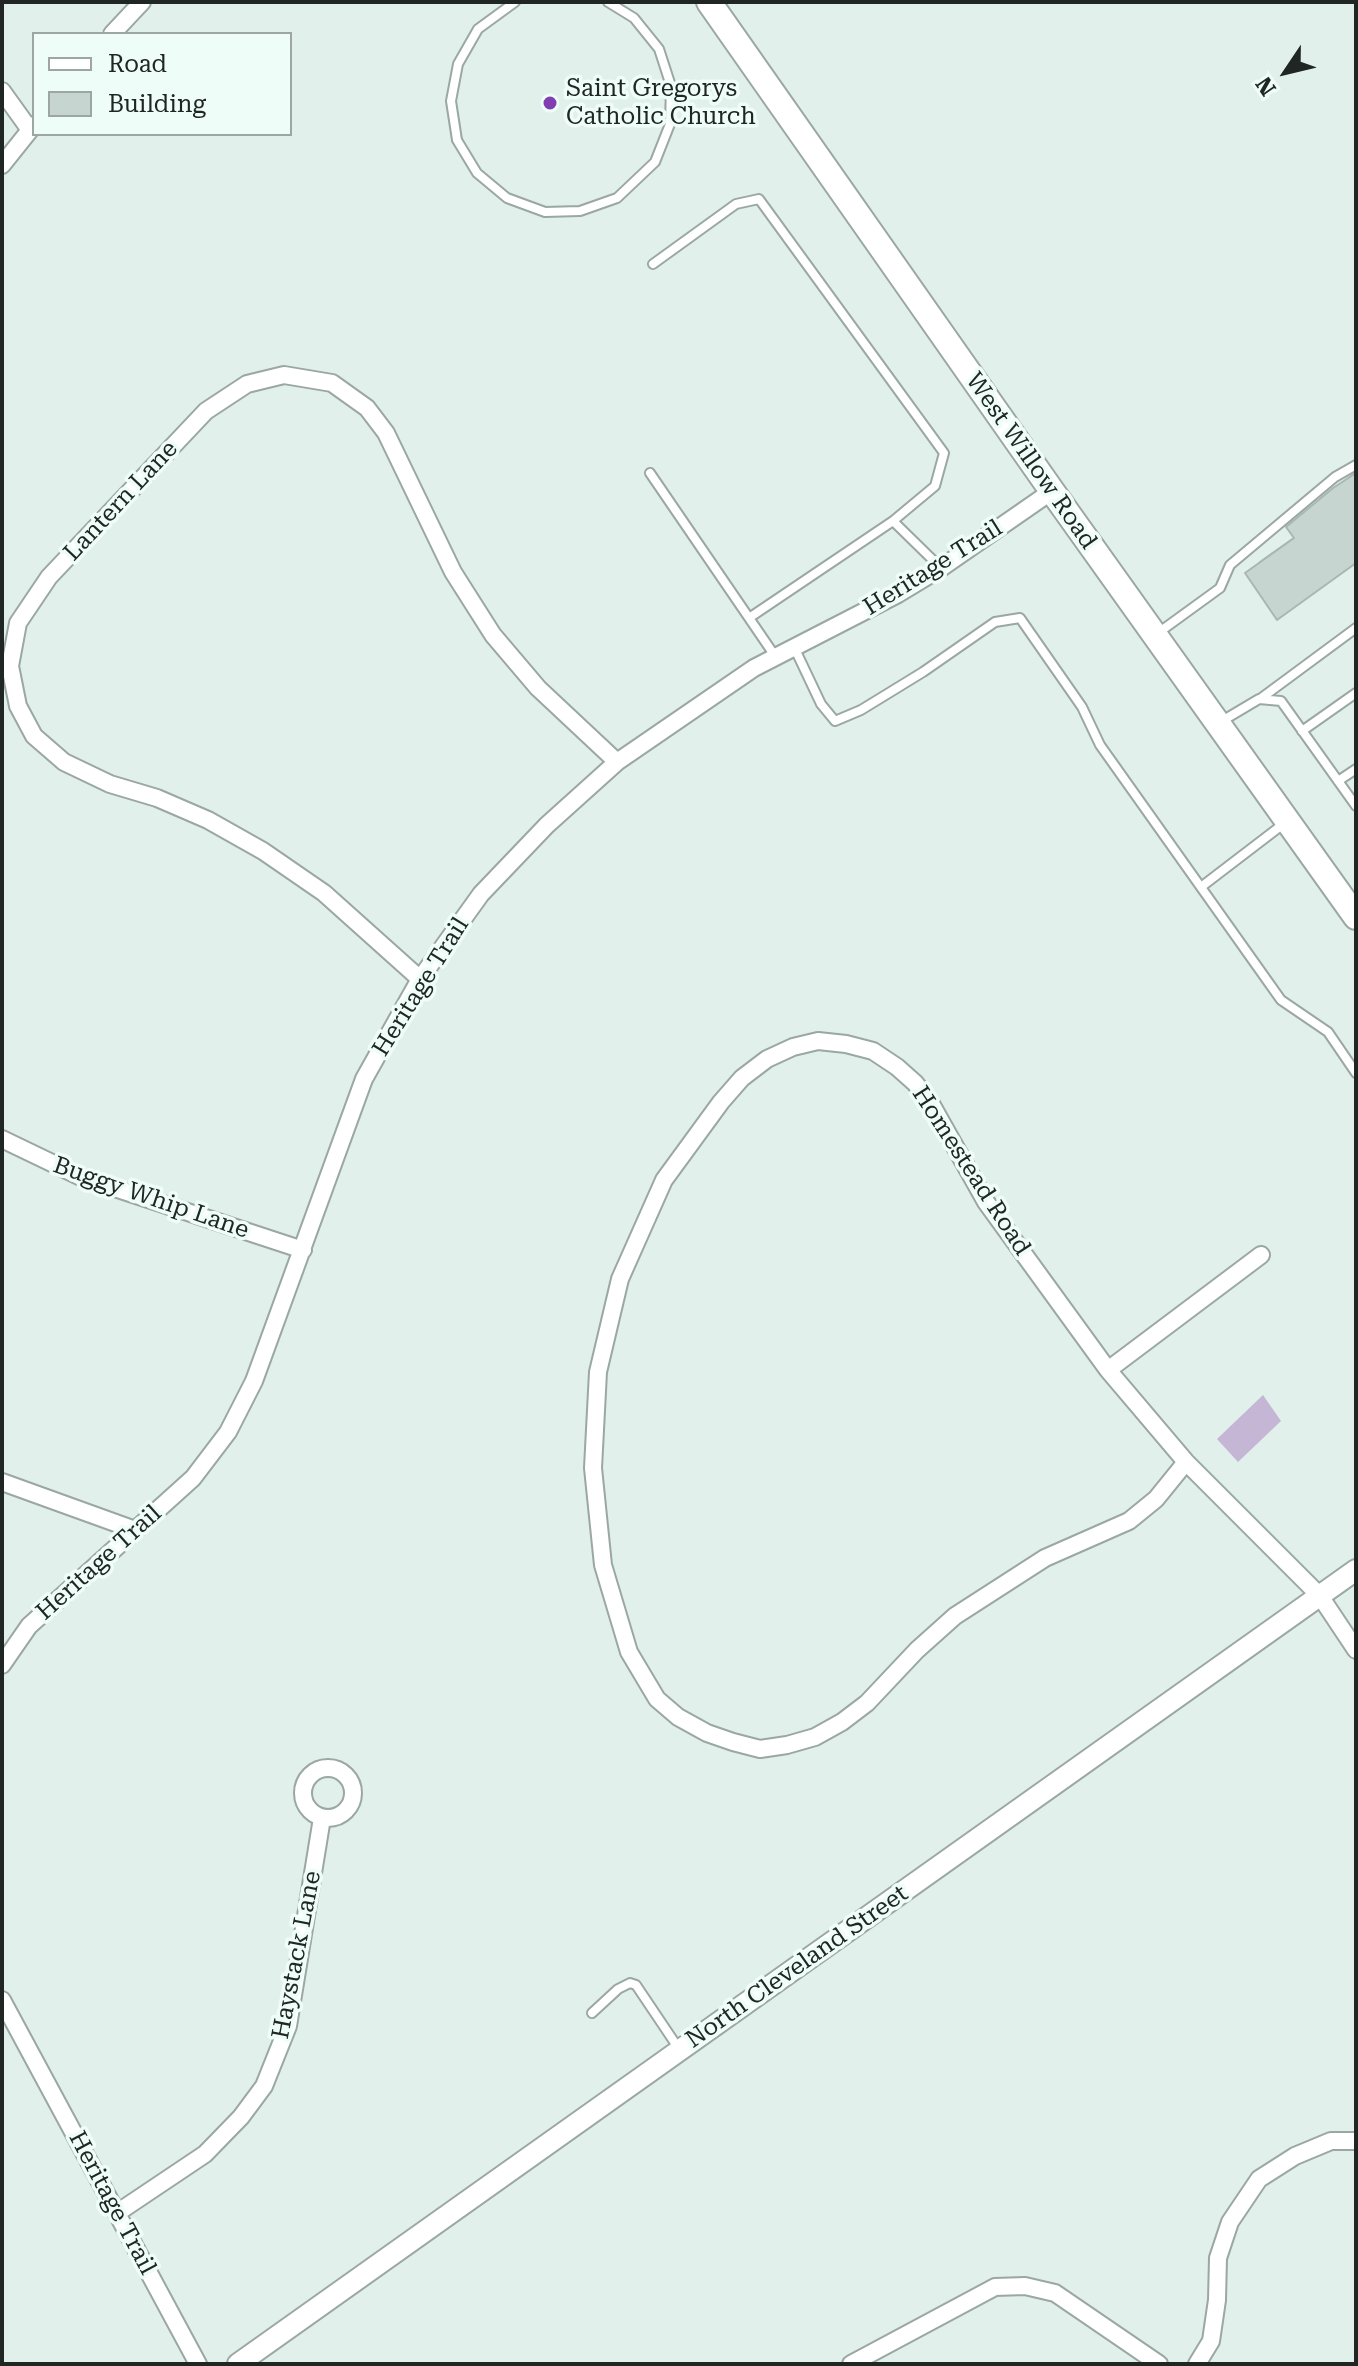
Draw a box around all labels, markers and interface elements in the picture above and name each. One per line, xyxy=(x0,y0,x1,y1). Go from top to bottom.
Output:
legend xyxy=(32,32,292,136)
north arrow xyxy=(1246,32,1326,112)
text: Road xyxy=(108,50,167,78)
text: N xyxy=(1251,72,1281,100)
place label: Saint Gregorys Catholic Church xyxy=(566,75,756,131)
text: Building xyxy=(108,90,206,118)
marker: Saint Gregorys Catholic Church xyxy=(541,94,559,112)
street label: West Willow Road xyxy=(959,367,1103,555)
street label: Lantern Lane xyxy=(58,435,184,567)
street label: Heritage Trail xyxy=(858,514,1008,622)
street label: Heritage Trail xyxy=(367,912,475,1062)
street label: Homestead Road xyxy=(906,1081,1036,1261)
street label: Buggy Whip Lane xyxy=(49,1151,253,1245)
street label: Heritage Trail xyxy=(31,1499,167,1627)
street label: Haystack Lane xyxy=(267,1869,327,2041)
street label: North Cleveland Street xyxy=(680,1879,914,2055)
street label: Heritage Trail xyxy=(62,2126,162,2280)

